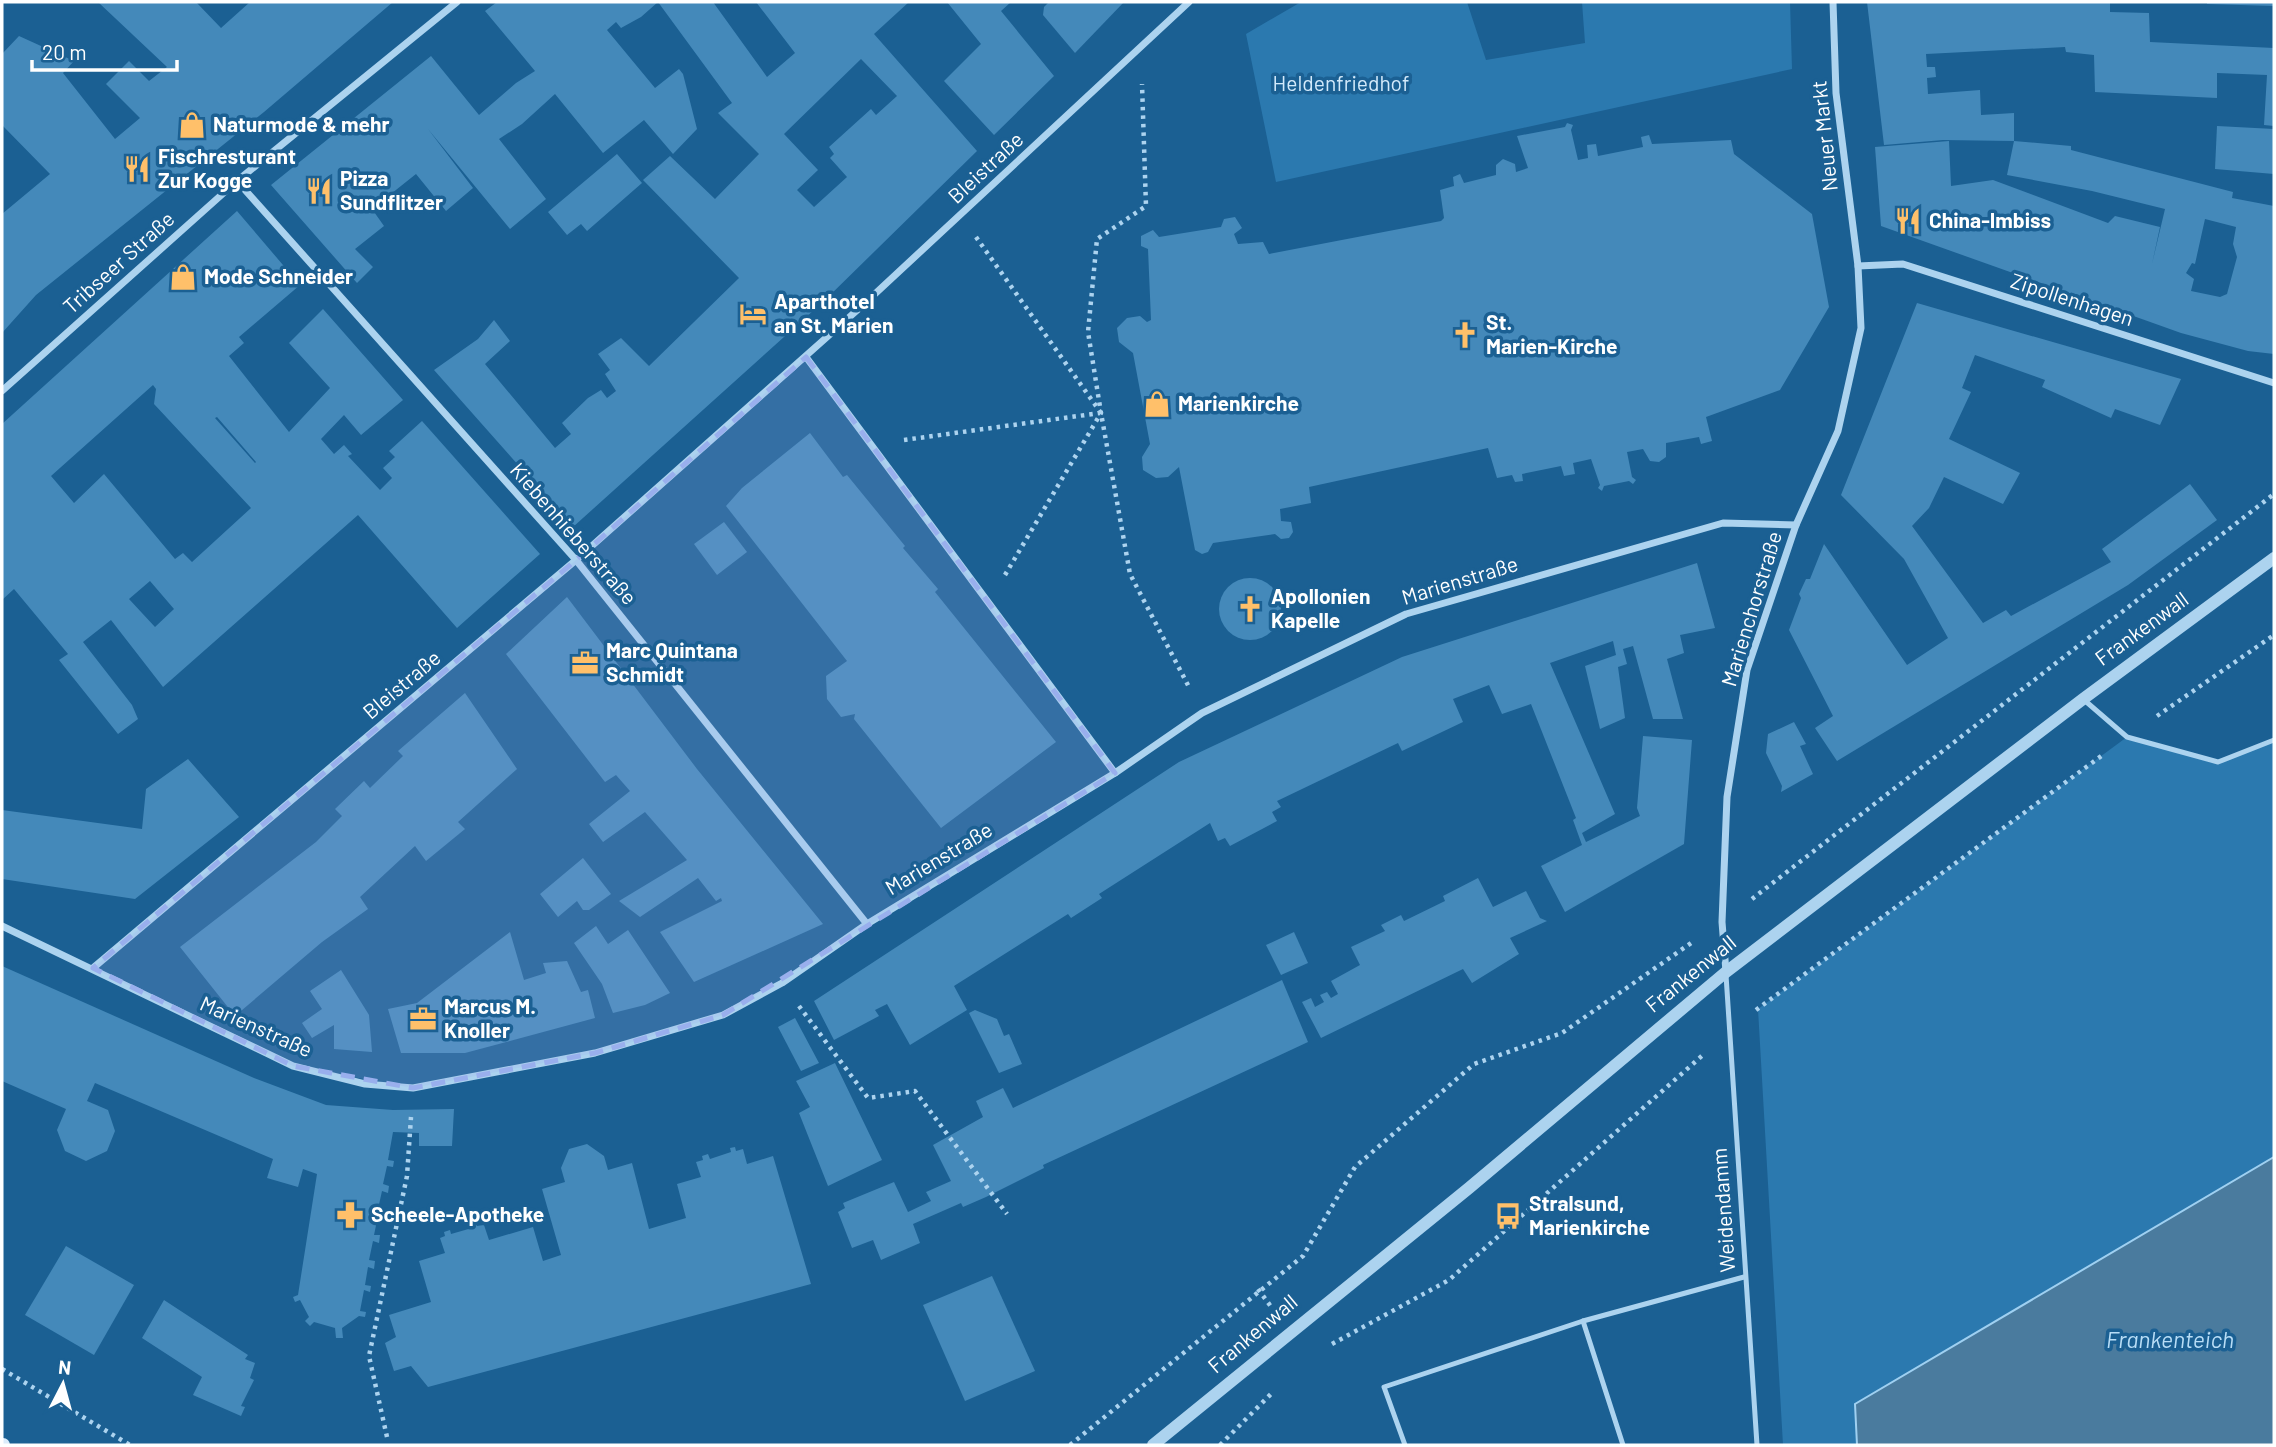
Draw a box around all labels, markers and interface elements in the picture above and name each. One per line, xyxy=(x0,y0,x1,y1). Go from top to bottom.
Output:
scale bar xyxy=(32,28,177,72)
text: 20 m xyxy=(42,39,87,64)
park label: Heldenfriedhof xyxy=(1273,70,1409,95)
street label: Neuer Markt xyxy=(1805,80,1842,193)
shop icon: Naturmode & mehr xyxy=(177,110,207,140)
place label: Naturmode & mehr xyxy=(213,111,389,136)
street label: Bleistraße xyxy=(942,126,1028,208)
place label: Fischresturant Zur Kogge xyxy=(158,143,296,192)
restaurant icon: Fischresturant Zur Kogge xyxy=(122,154,152,184)
place label: Pizza Sundflitzer xyxy=(340,165,443,214)
restaurant icon: Pizza Sundflitzer xyxy=(304,176,334,206)
street label: Tribseer Straße xyxy=(57,206,179,318)
restaurant icon: China-Imbiss xyxy=(1893,206,1923,236)
place label: China-Imbiss xyxy=(1929,207,2051,232)
shop icon: Mode Schneider xyxy=(168,262,198,292)
place label: Mode Schneider xyxy=(204,263,353,288)
street label: Zipollenhagen xyxy=(2008,267,2137,330)
place label: Aparthotel an St. Marien xyxy=(774,288,894,337)
hotel icon: Aparthotel an St. Marien xyxy=(738,299,768,329)
place label: St. Marien-Kirche xyxy=(1486,309,1617,358)
church icon: St. Marien-Kirche xyxy=(1450,320,1480,350)
shop icon: Marienkirche xyxy=(1142,389,1172,419)
place label: Marienkirche xyxy=(1178,390,1299,415)
street label: Kiebenhieberstraße xyxy=(506,457,643,609)
street label: Marienchorstraße xyxy=(1715,528,1786,689)
street label: Marienstraße xyxy=(1398,550,1521,609)
place label: Apollonien Kapelle xyxy=(1271,583,1370,632)
street label: Frankenwall xyxy=(2090,586,2193,670)
church icon: Apollonien Kapelle xyxy=(1235,594,1265,624)
place label: Marc Quintana Schmidt xyxy=(606,637,738,686)
street label: Bleistraße xyxy=(357,644,445,723)
office icon: Marc Quintana Schmidt xyxy=(570,648,600,678)
street label: Marienstraße xyxy=(880,816,996,899)
street label: Frankenwall xyxy=(1640,929,1740,1017)
street label: Marienstraße xyxy=(197,990,317,1061)
place label: Marcus M. Knoller xyxy=(444,993,536,1042)
office icon: Marcus M. Knoller xyxy=(408,1004,438,1034)
street label: Weidendamm xyxy=(1706,1147,1739,1273)
place label: Stralsund, Marienkirche xyxy=(1529,1190,1650,1239)
pharmacy icon: Scheele-Apotheke xyxy=(335,1200,365,1230)
place label: Scheele-Apotheke xyxy=(371,1201,544,1226)
bus stop icon: Stralsund, Marienkirche xyxy=(1493,1201,1523,1231)
street label: Frankenwall xyxy=(1202,1288,1302,1377)
water label: Frankenteich xyxy=(2106,1325,2234,1353)
north arrow xyxy=(28,1349,98,1419)
text: N xyxy=(57,1354,72,1379)

